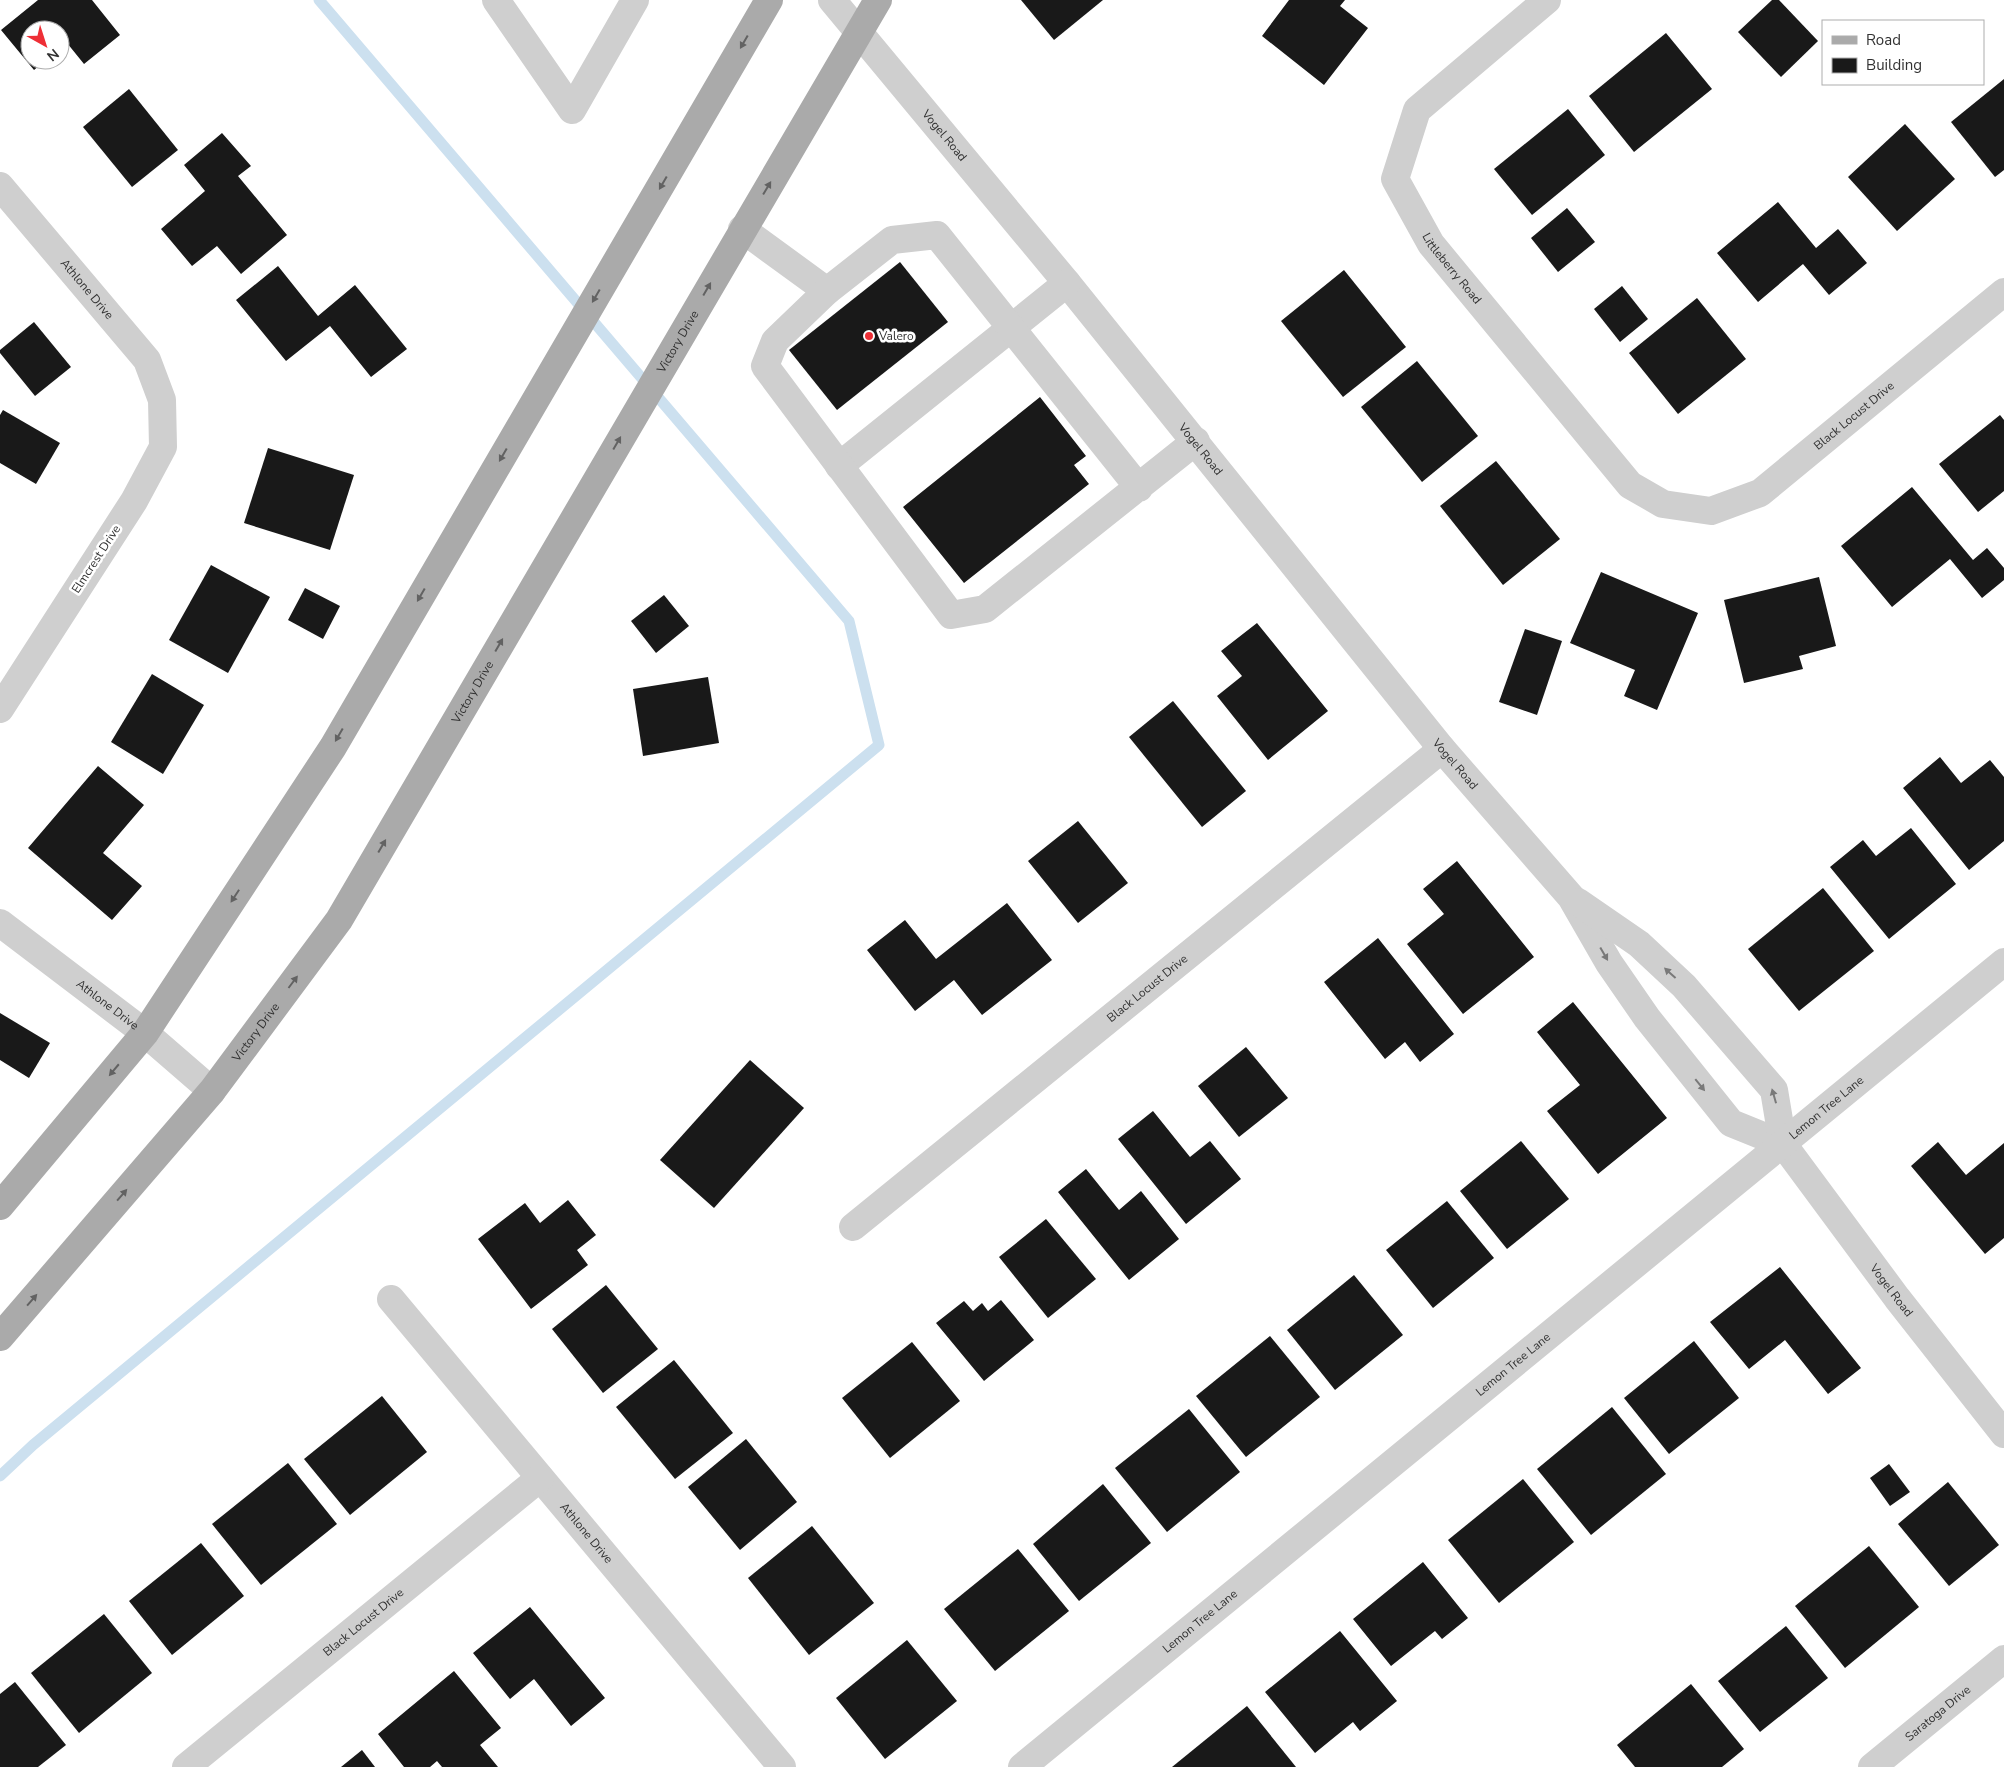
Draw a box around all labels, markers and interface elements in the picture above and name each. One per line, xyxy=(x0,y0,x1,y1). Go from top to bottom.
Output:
north arrow xyxy=(20,20,70,70)
legend xyxy=(1822,20,1984,85)
text: Road xyxy=(1866,30,1901,50)
one-way arrow xyxy=(740,36,749,49)
text: N xyxy=(43,44,63,65)
text: Building xyxy=(1866,55,1922,75)
street label: Vogel Road xyxy=(918,106,971,164)
one-way arrow xyxy=(658,176,667,189)
one-way arrow xyxy=(762,181,771,194)
street label: Littleberry Road xyxy=(1418,230,1485,307)
street label: Athlone Drive xyxy=(57,255,117,323)
one-way arrow xyxy=(702,282,711,296)
one-way arrow xyxy=(592,289,601,302)
street label: Victory Drive xyxy=(653,308,702,377)
place label: Valero xyxy=(878,328,914,344)
marker: Valero xyxy=(863,330,875,342)
street label: Black Locust Drive xyxy=(1810,378,1897,454)
street label: Vogel Road xyxy=(1174,419,1226,478)
one-way arrow xyxy=(613,436,622,449)
one-way arrow xyxy=(499,448,508,461)
street label: Elmcrest Drive xyxy=(68,522,124,596)
one-way arrow xyxy=(417,589,426,602)
one-way arrow xyxy=(495,639,504,652)
street label: Victory Drive xyxy=(448,658,497,727)
one-way arrow xyxy=(335,729,344,742)
street label: Vogel Road xyxy=(1428,735,1482,793)
one-way arrow xyxy=(378,839,387,853)
one-way arrow xyxy=(230,889,240,902)
one-way arrow xyxy=(1600,947,1608,962)
street label: Black Locust Drive xyxy=(1104,951,1191,1026)
one-way arrow xyxy=(1664,967,1676,979)
one-way arrow xyxy=(288,975,298,989)
street label: Athlone Drive xyxy=(73,976,142,1034)
street label: Victory Drive xyxy=(228,999,283,1066)
one-way arrow xyxy=(109,1064,120,1076)
street label: Lemon Tree Lane xyxy=(1786,1072,1867,1143)
one-way arrow xyxy=(1695,1078,1706,1091)
one-way arrow xyxy=(1770,1088,1778,1104)
one-way arrow xyxy=(117,1189,128,1202)
street label: Vogel Road xyxy=(1866,1260,1917,1320)
one-way arrow xyxy=(26,1294,38,1306)
street label: Lemon Tree Lane xyxy=(1472,1329,1554,1400)
street label: Athlone Drive xyxy=(556,1499,617,1567)
street label: Black Locust Drive xyxy=(320,1584,407,1660)
street label: Lemon Tree Lane xyxy=(1159,1586,1241,1657)
street label: Saratoga Drive xyxy=(1902,1682,1974,1745)

